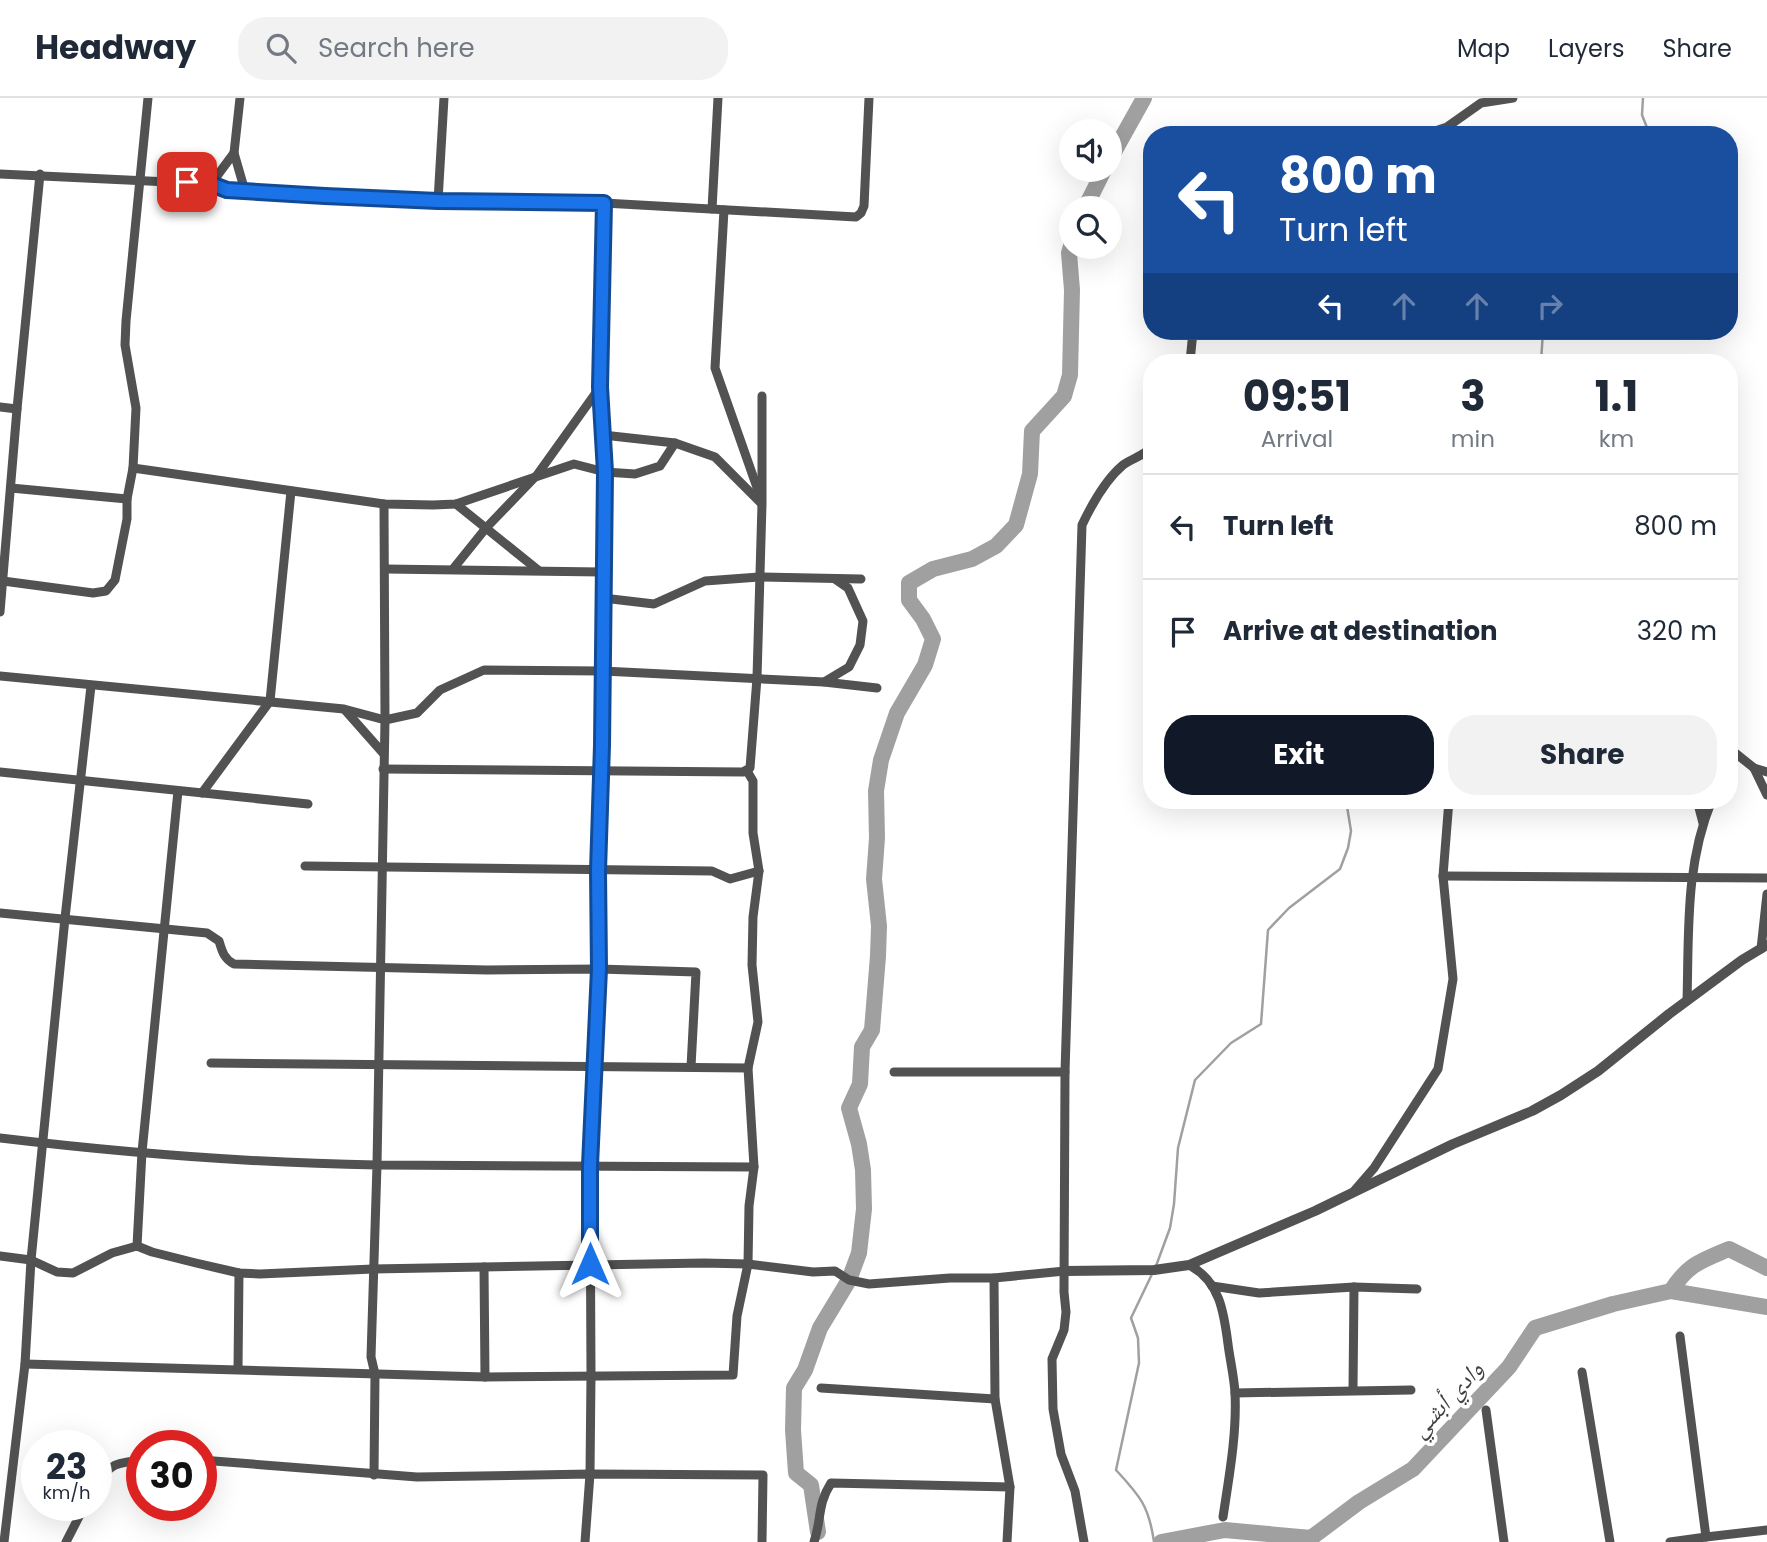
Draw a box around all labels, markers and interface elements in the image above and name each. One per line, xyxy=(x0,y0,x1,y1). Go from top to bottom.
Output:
search box xyxy=(238,17,728,80)
text: Headway xyxy=(35,24,196,71)
icon: search xyxy=(262,29,300,67)
text: Search here xyxy=(318,30,475,66)
text: Map xyxy=(1457,32,1510,65)
text: Layers xyxy=(1548,32,1624,65)
text: Share xyxy=(1662,32,1732,65)
map controls xyxy=(1059,119,1122,259)
button: sound xyxy=(1059,119,1122,182)
text: 800 m xyxy=(1279,142,1437,210)
pin xyxy=(157,152,217,212)
icon: left xyxy=(1164,154,1255,245)
icon: arrive xyxy=(168,163,206,201)
button: search xyxy=(1059,196,1122,259)
text: Turn left xyxy=(1279,207,1408,252)
icon: left xyxy=(1312,287,1350,325)
icon: ahead xyxy=(1385,287,1423,325)
icon: ahead xyxy=(1458,287,1496,325)
icon: right xyxy=(1531,287,1569,325)
text: 09:51 xyxy=(1243,367,1351,426)
text: 3 xyxy=(1460,367,1486,426)
text: 1.1 xyxy=(1595,367,1638,426)
text: Arrival xyxy=(1261,423,1333,455)
text: min xyxy=(1451,423,1495,455)
text: km xyxy=(1599,423,1634,455)
icon: left xyxy=(1164,508,1202,546)
text: Turn left xyxy=(1223,508,1334,544)
text: 800 m xyxy=(1634,508,1717,544)
icon: arrive xyxy=(1164,613,1202,651)
text: Arrive at destination xyxy=(1223,613,1498,649)
text: 320 m xyxy=(1637,613,1717,649)
button: Exit xyxy=(1164,715,1434,795)
button: Share xyxy=(1448,715,1717,795)
position arrow xyxy=(553,1227,627,1301)
water label: وادي أبشي xyxy=(1403,1353,1493,1446)
speed limit sign: 30 xyxy=(126,1430,217,1521)
text: 23 xyxy=(46,1442,87,1491)
text: km/h xyxy=(43,1480,90,1505)

